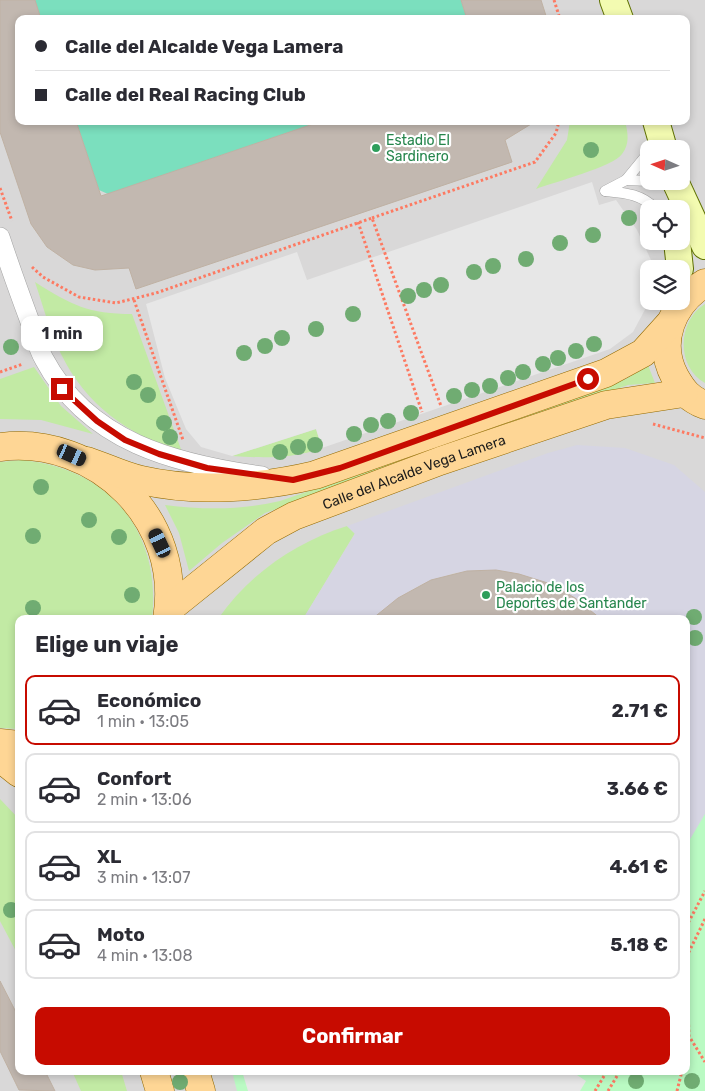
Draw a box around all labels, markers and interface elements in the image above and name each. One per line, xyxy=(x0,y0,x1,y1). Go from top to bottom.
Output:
text: Calle del Alcalde Vega Lamera xyxy=(65,35,343,58)
text: Calle del Real Racing Club xyxy=(65,83,306,106)
place label: Estadio El Sardinero xyxy=(386,132,450,165)
north arrow xyxy=(640,140,690,190)
map controls xyxy=(640,140,690,310)
marker: Estadio El Sardinero xyxy=(370,142,382,154)
button: locate xyxy=(640,200,690,250)
button: layers xyxy=(640,260,690,310)
callout: 1 min xyxy=(21,316,103,352)
text: 1 min xyxy=(42,324,82,343)
route start xyxy=(577,368,599,390)
route end xyxy=(51,378,73,400)
street label: Calle del Alcalde Vega Lamera xyxy=(320,431,508,513)
car xyxy=(55,442,88,468)
car xyxy=(146,526,173,560)
place label: Palacio de los Deportes de Santander xyxy=(496,579,647,612)
marker: Palacio de los Deportes de Santander xyxy=(480,589,492,601)
text: Elige un viaje xyxy=(35,631,179,658)
icon: car xyxy=(37,688,82,733)
text: Económico xyxy=(97,689,201,712)
text: 2.71 € xyxy=(612,699,668,722)
text: 1 min · 13:05 xyxy=(97,712,189,731)
icon: car xyxy=(37,766,82,811)
text: Confort xyxy=(97,767,171,790)
text: 3.66 € xyxy=(606,777,668,800)
text: 2 min · 13:06 xyxy=(97,790,192,809)
icon: car xyxy=(37,844,82,889)
text: XL xyxy=(97,845,121,868)
text: 4.61 € xyxy=(609,855,668,878)
text: 3 min · 13:07 xyxy=(97,868,190,887)
icon: car xyxy=(37,922,82,967)
text: Moto xyxy=(97,923,145,946)
text: 5.18 € xyxy=(610,933,668,956)
text: 4 min · 13:08 xyxy=(97,946,193,965)
button: Confirmar xyxy=(35,1007,670,1065)

